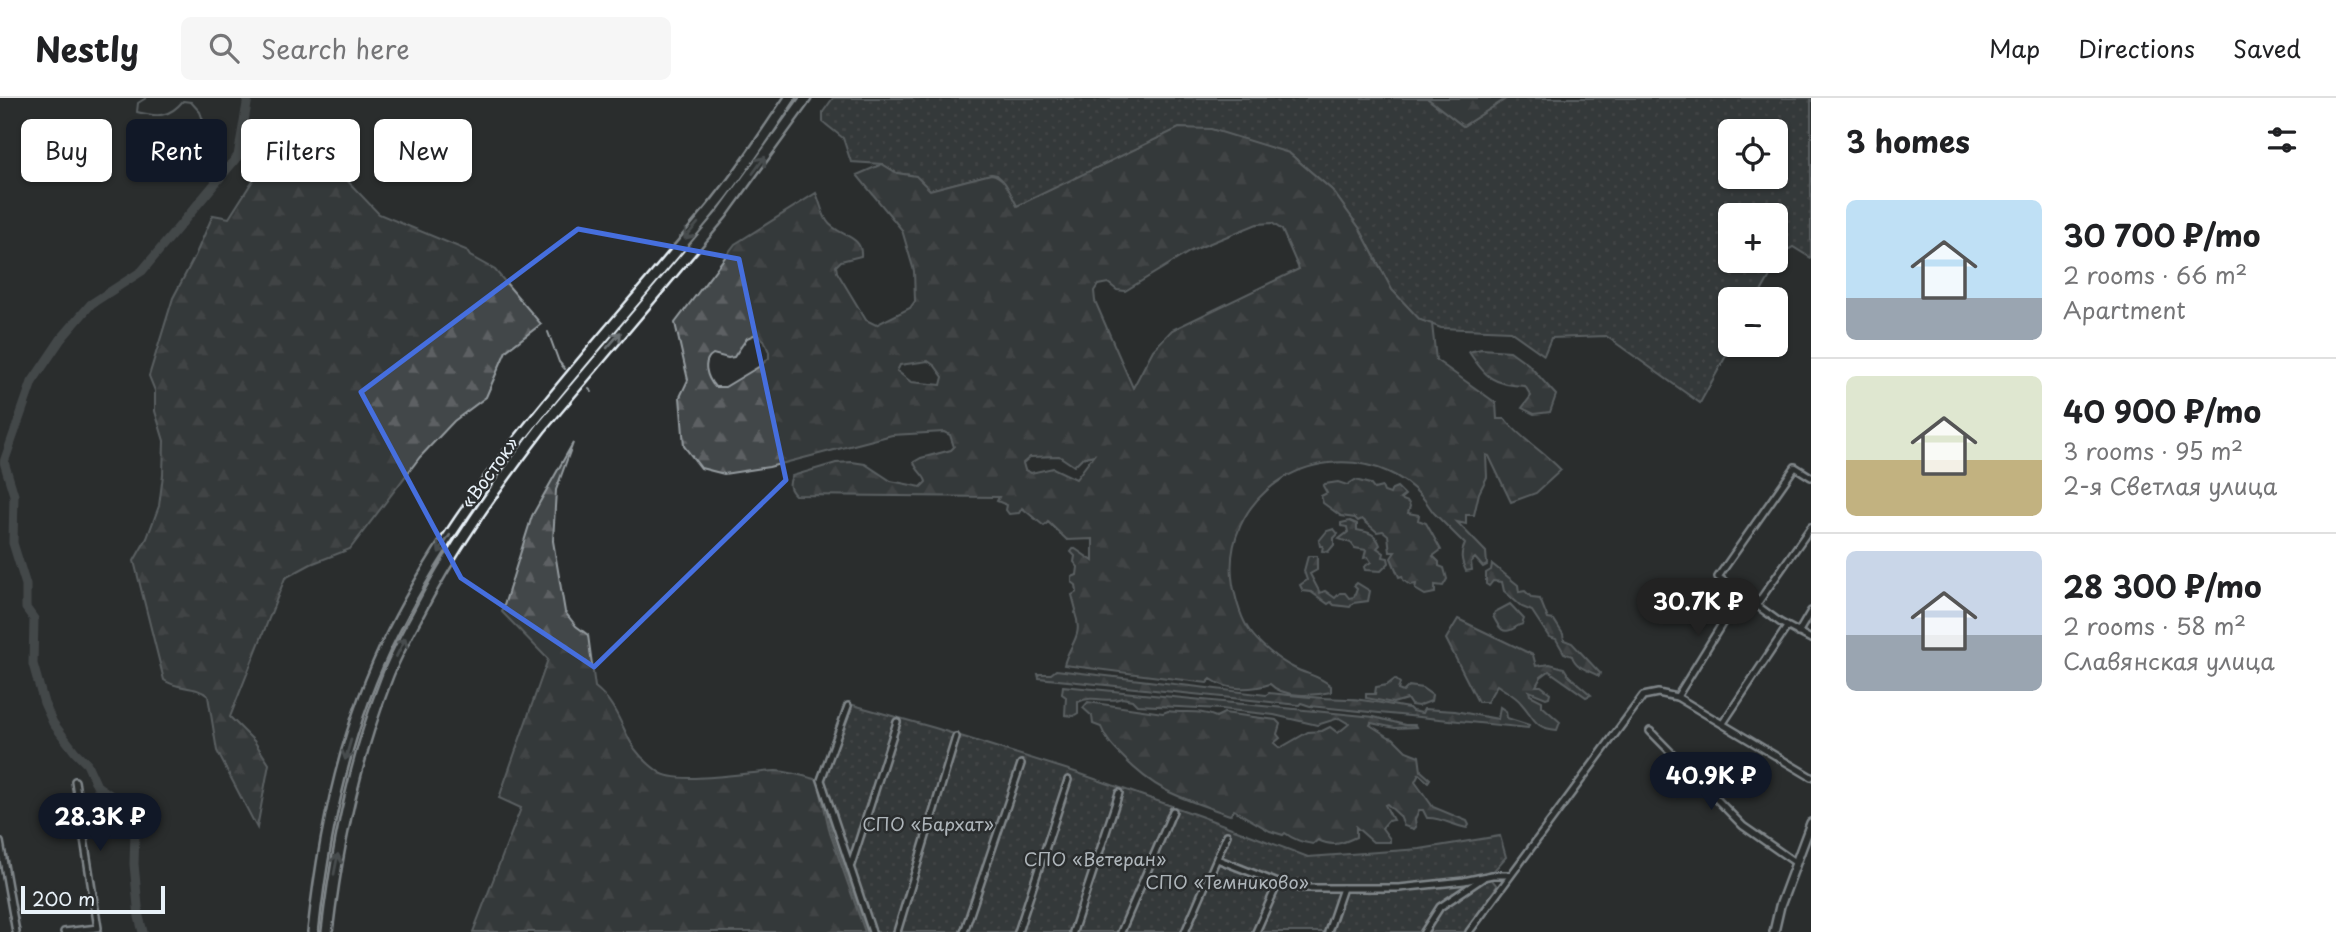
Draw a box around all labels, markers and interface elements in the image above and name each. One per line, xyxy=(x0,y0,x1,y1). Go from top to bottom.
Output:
search box xyxy=(181,17,671,80)
text: Nestly xyxy=(35,23,139,73)
icon: search xyxy=(205,29,243,67)
text: Search here xyxy=(261,29,410,68)
text: Map xyxy=(1989,30,2040,66)
text: Directions xyxy=(2078,30,2195,66)
text: Saved xyxy=(2233,30,2301,66)
text: 3 homes xyxy=(1846,118,1970,163)
chip: Buy xyxy=(21,119,112,182)
chip: Rent xyxy=(126,119,227,182)
chip: Filters xyxy=(241,119,360,182)
chip: New xyxy=(374,119,472,182)
map controls xyxy=(1718,119,1788,357)
button: locate xyxy=(1718,119,1788,189)
icon: filters xyxy=(2263,121,2301,159)
one-way arrow xyxy=(751,156,766,175)
button: + xyxy=(1718,203,1788,273)
text: 30 700 ₽/mo xyxy=(2063,212,2260,257)
one-way arrow xyxy=(683,222,699,240)
icon: home xyxy=(1902,228,1986,312)
text: 2 rooms · 66 m² xyxy=(2063,257,2247,292)
button: − xyxy=(1718,287,1788,357)
text: Apartment xyxy=(2063,292,2186,327)
one-way arrow xyxy=(606,332,622,350)
text: 40 900 ₽/mo xyxy=(2063,388,2261,433)
icon: home xyxy=(1902,404,1986,488)
street label: «Восток» xyxy=(454,431,524,513)
text: 3 rooms · 95 m² xyxy=(2063,433,2243,468)
text: 2-я Светлая улица xyxy=(2063,468,2277,503)
one-way arrow xyxy=(437,534,451,554)
text: 28 300 ₽/mo xyxy=(2063,563,2262,608)
pin: 30.7K ₽ xyxy=(1633,578,1763,638)
icon: home xyxy=(1902,579,1986,663)
text: 30.7K ₽ xyxy=(1653,583,1743,618)
text: 2 rooms · 58 m² xyxy=(2063,608,2246,643)
one-way arrow xyxy=(395,637,408,658)
text: Славянская улица xyxy=(2063,643,2275,678)
one-way arrow xyxy=(341,738,354,760)
pin: 40.9K ₽ xyxy=(1646,752,1776,812)
text: 40.9K ₽ xyxy=(1666,757,1756,792)
pin: 28.3K ₽ xyxy=(35,794,165,853)
text: 28.3K ₽ xyxy=(54,798,146,833)
park label: СПО «Бархат» xyxy=(862,810,994,837)
park label: СПО «Ветеран» xyxy=(1024,845,1166,872)
one-way arrow xyxy=(330,853,343,876)
park label: СПО «Темниково» xyxy=(1145,868,1309,895)
scale bar xyxy=(21,883,164,915)
text: 200 m xyxy=(32,884,95,912)

